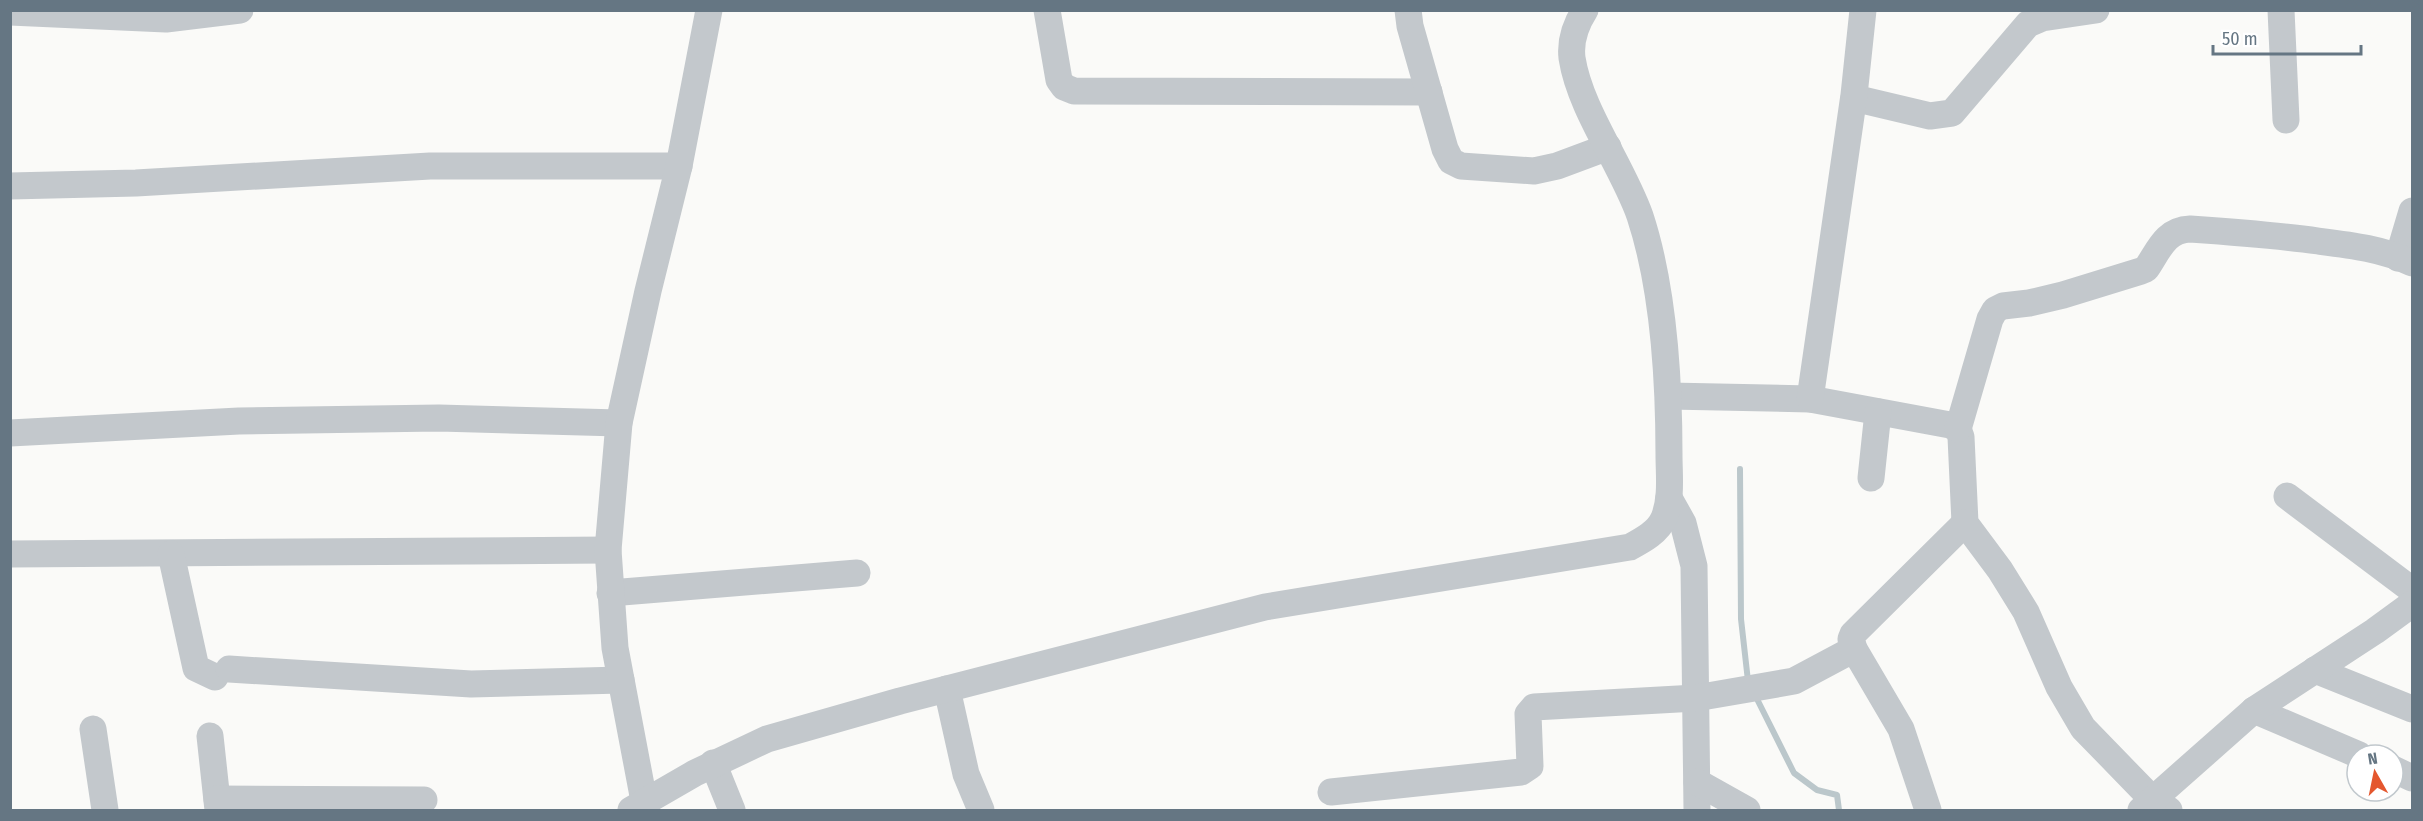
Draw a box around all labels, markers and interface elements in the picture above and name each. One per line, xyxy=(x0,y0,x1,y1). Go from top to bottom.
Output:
scale bar xyxy=(2213,18,2362,56)
text: 50 m xyxy=(2222,28,2258,50)
north arrow xyxy=(2345,743,2405,803)
text: N xyxy=(2367,749,2379,769)

